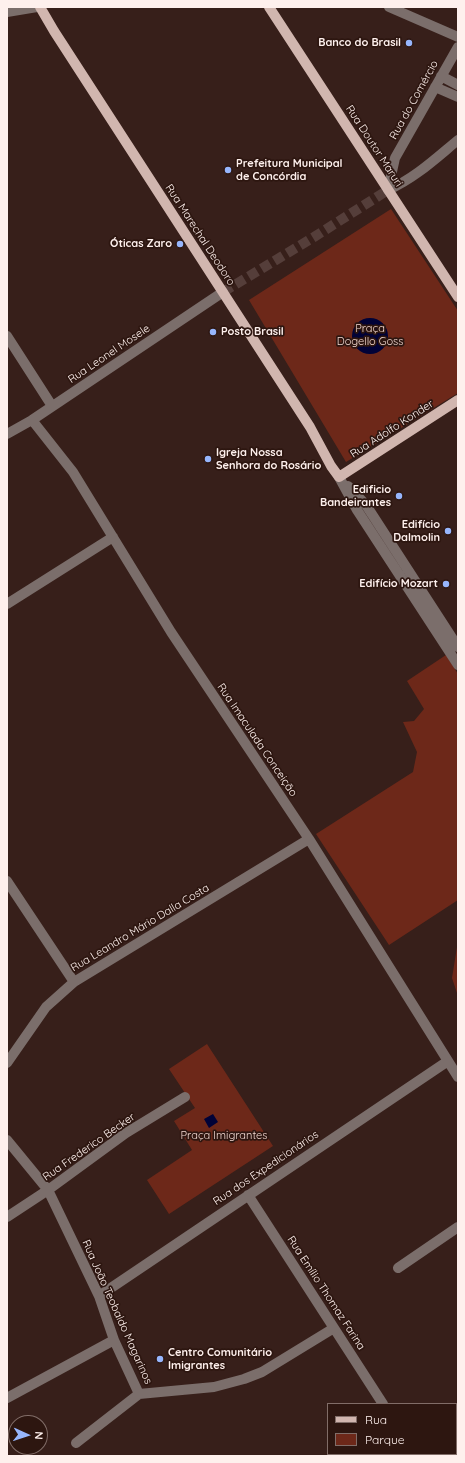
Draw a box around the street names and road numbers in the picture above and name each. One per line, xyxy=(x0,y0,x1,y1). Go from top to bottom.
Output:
street label: Rua do Comércio xyxy=(387,58,441,142)
street label: Rua Doutor Maruri xyxy=(343,103,405,189)
street label: Rua Marechal Deodoro xyxy=(162,182,238,288)
street label: Rua Leonel Mosele xyxy=(66,322,152,386)
street label: Rua Adolfo Konder xyxy=(348,397,436,461)
street label: Rua Imaculada Conceição xyxy=(214,681,300,799)
street label: Rua Leandro Mário Dalla Costa xyxy=(68,881,212,975)
street label: Rua Frederico Becker xyxy=(40,1110,138,1184)
street label: Rua dos Expedicionários xyxy=(211,1128,321,1208)
street label: Rua Emílio Thomaz Farina xyxy=(284,1234,368,1352)
street label: Rua João Teobaldo Magarinos xyxy=(79,1238,155,1386)

